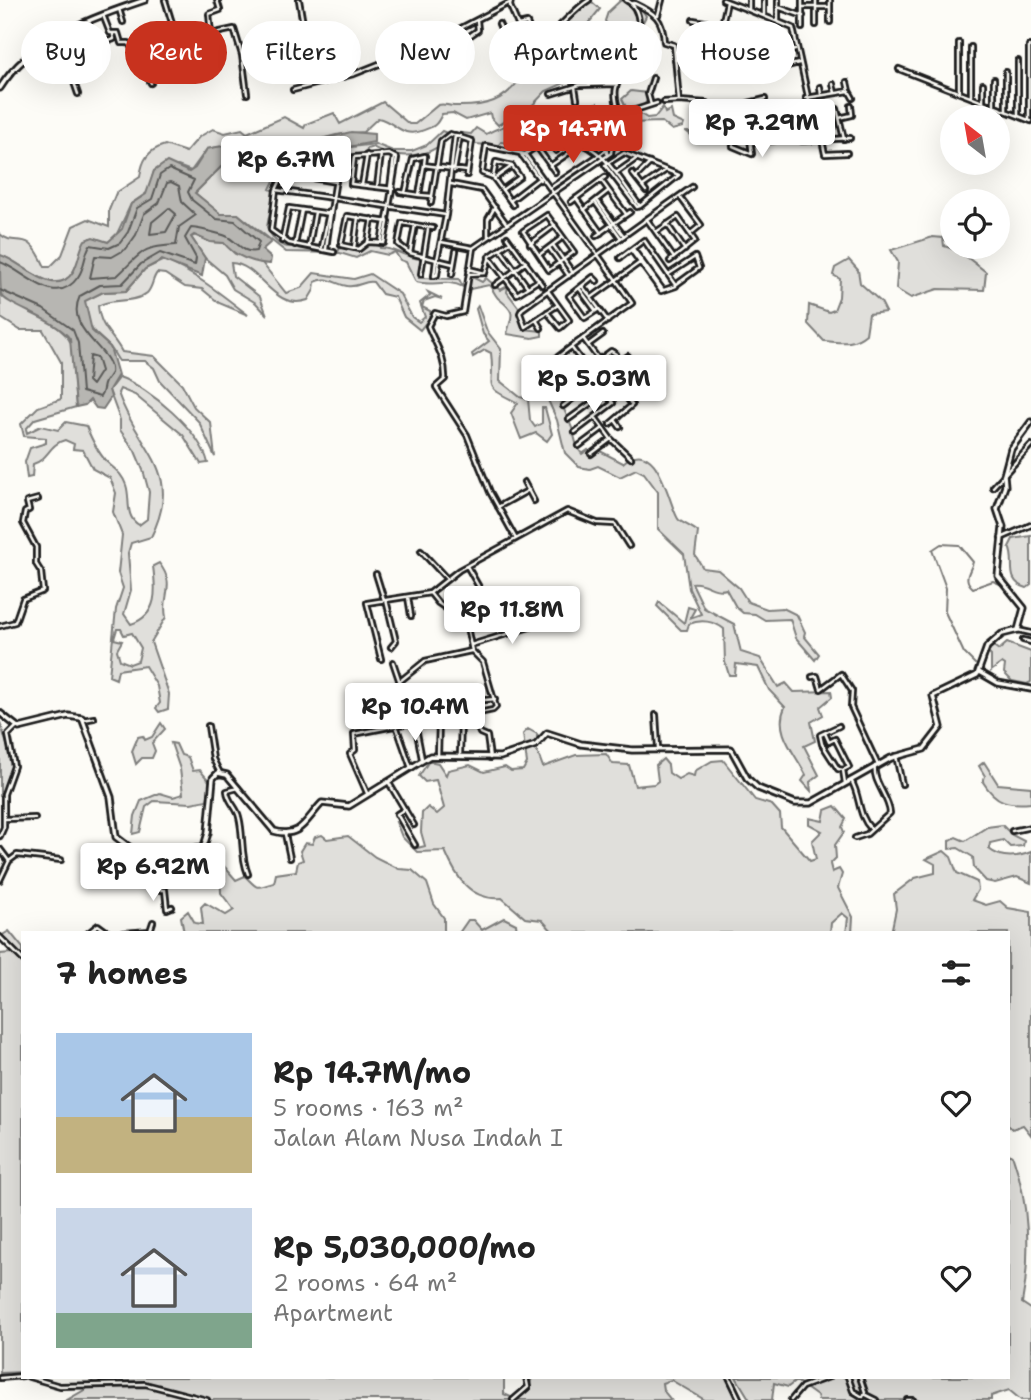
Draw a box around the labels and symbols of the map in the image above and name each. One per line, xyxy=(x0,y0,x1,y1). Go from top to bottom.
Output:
pin: Rp 7.29M xyxy=(690,100,834,159)
north arrow xyxy=(940,105,1010,175)
pin: Rp 14.7M xyxy=(501,106,645,165)
pin: Rp 6.7M xyxy=(221,136,351,196)
pin: Rp 5.03M xyxy=(522,356,666,415)
pin: Rp 11.8M xyxy=(440,586,584,646)
pin: Rp 10.4M xyxy=(343,684,487,743)
pin: Rp 6.92M xyxy=(81,844,225,903)

